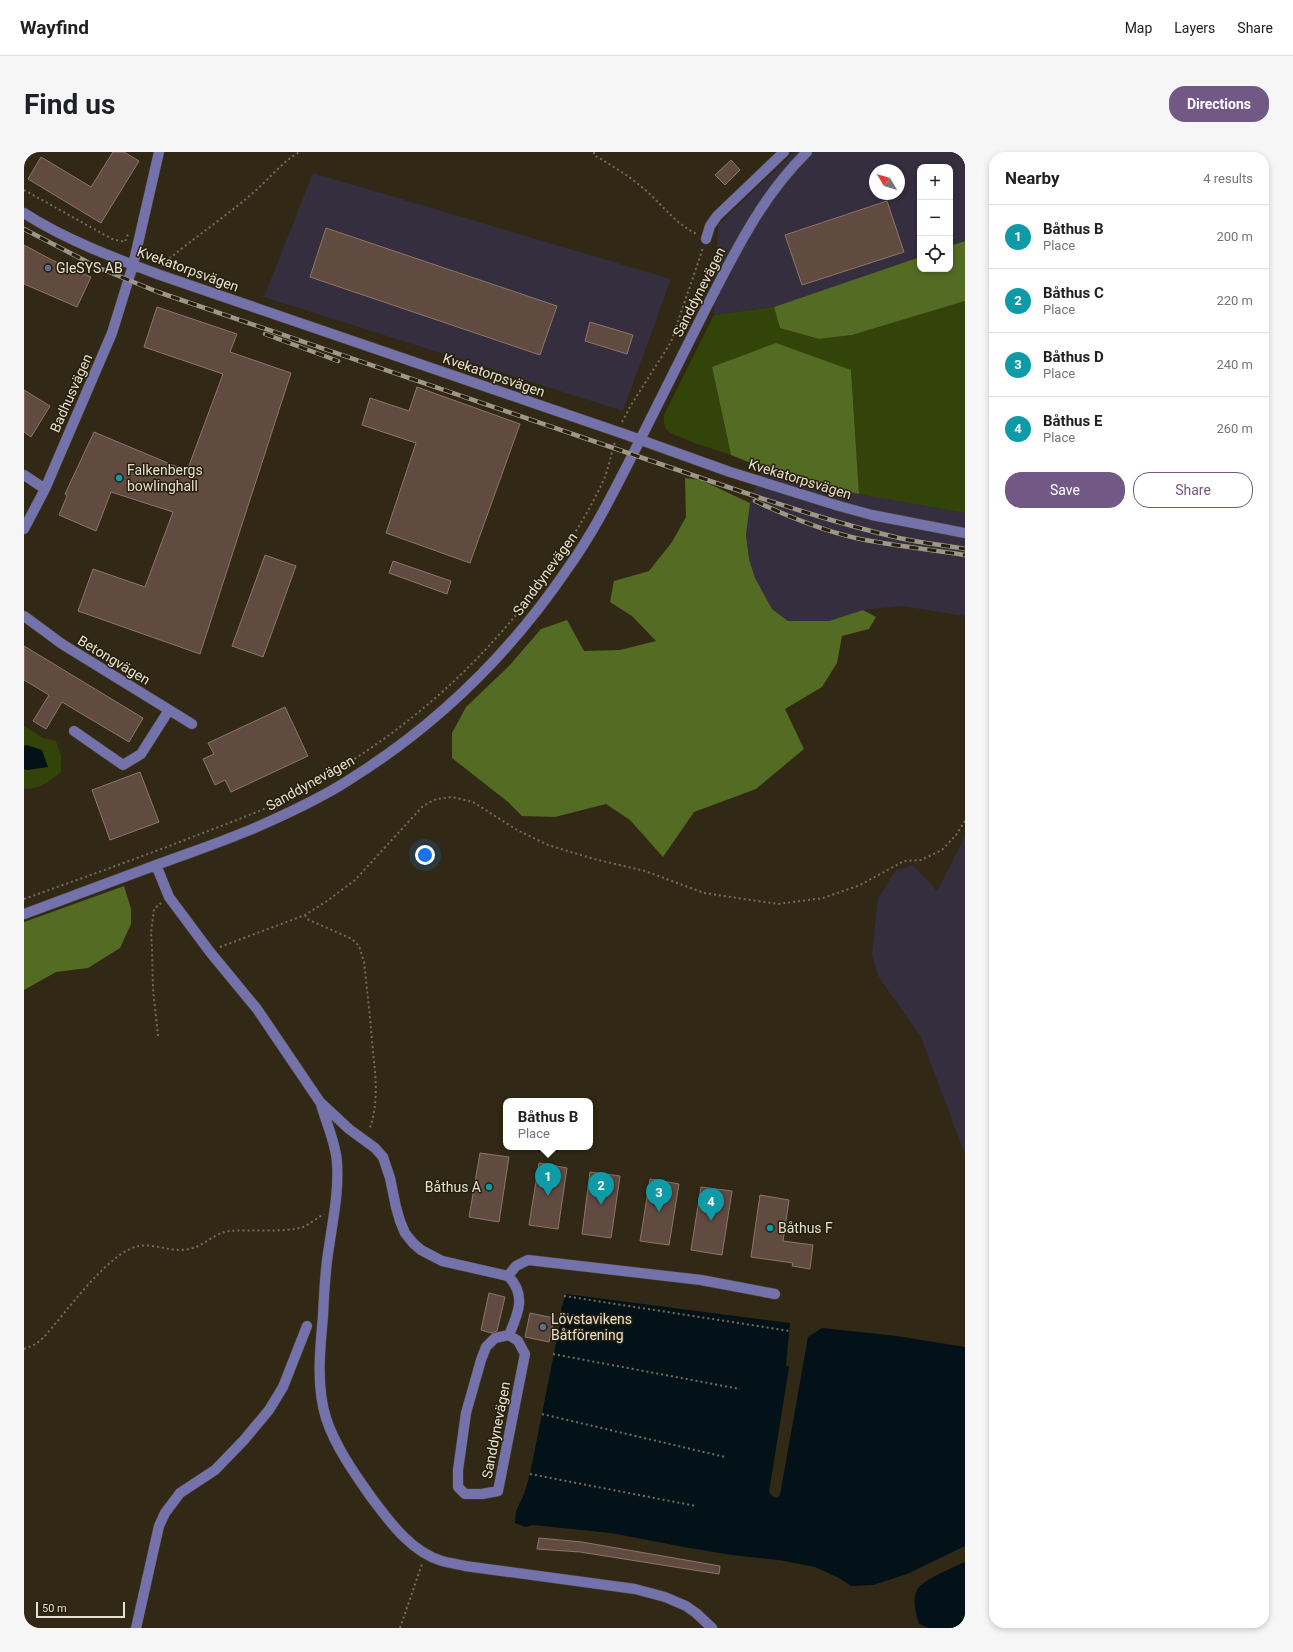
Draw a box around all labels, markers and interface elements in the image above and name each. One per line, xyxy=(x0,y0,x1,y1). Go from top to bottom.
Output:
text: Wayfind xyxy=(20,16,89,39)
text: Map xyxy=(1125,20,1152,36)
text: Layers xyxy=(1174,20,1215,36)
text: Share xyxy=(1237,20,1273,36)
button: Directions xyxy=(1169,86,1269,122)
text: Find us xyxy=(24,88,115,121)
north arrow xyxy=(869,164,905,200)
map controls xyxy=(917,164,953,272)
button: + xyxy=(917,164,953,200)
text: Nearby xyxy=(1005,168,1060,188)
text: 4 results xyxy=(1203,171,1253,186)
button: − xyxy=(917,200,953,236)
text: Båthus B xyxy=(1043,220,1103,238)
text: 1 xyxy=(1014,229,1022,244)
text: 200 m xyxy=(1216,229,1253,244)
button: locate xyxy=(917,236,953,272)
text: Place xyxy=(1043,238,1075,253)
street label: Kvekatorpsvägen xyxy=(135,243,241,295)
street label: Sanddynevägen xyxy=(670,245,728,339)
place label: GleSYS AB xyxy=(56,260,123,276)
marker: GleSYS AB xyxy=(43,263,53,273)
text: Båthus C xyxy=(1043,284,1104,302)
text: 2 xyxy=(1014,293,1022,308)
text: 220 m xyxy=(1216,293,1253,308)
text: Place xyxy=(1043,302,1075,317)
text: Båthus D xyxy=(1043,348,1104,366)
street label: Kvekatorpsvägen xyxy=(441,350,547,400)
street label: Badhusvägen xyxy=(47,351,95,435)
text: 3 xyxy=(1014,357,1022,372)
text: 240 m xyxy=(1216,357,1253,372)
text: Place xyxy=(1043,366,1075,381)
text: Båthus E xyxy=(1043,412,1102,430)
text: 4 xyxy=(1014,421,1022,436)
text: 260 m xyxy=(1216,421,1253,436)
text: Place xyxy=(1043,430,1075,445)
street label: Kvekatorpsvägen xyxy=(747,456,853,502)
place label: Falkenbergs bowlinghall xyxy=(127,462,203,494)
button: Save xyxy=(1005,472,1125,508)
button: Share xyxy=(1133,472,1253,508)
marker: Falkenbergs bowlinghall xyxy=(114,473,124,483)
street label: Sanddynevägen xyxy=(510,529,580,619)
street label: Betongvägen xyxy=(75,632,153,688)
street label: Sanddynevägen xyxy=(263,752,357,814)
your location xyxy=(415,845,435,865)
popup xyxy=(503,1098,593,1150)
text: Båthus B xyxy=(518,1108,578,1126)
text: Place xyxy=(518,1126,550,1141)
pin: 1 xyxy=(535,1163,561,1196)
pin: 2 xyxy=(588,1172,614,1205)
place label: Båthus A xyxy=(425,1179,481,1195)
pin: 3 xyxy=(646,1179,672,1212)
marker: Båthus A xyxy=(484,1182,494,1192)
pin: 4 xyxy=(698,1188,724,1221)
place label: Båthus F xyxy=(778,1220,833,1236)
marker: Båthus F xyxy=(765,1223,775,1233)
place label: Lövstavikens Båtförening xyxy=(551,1311,632,1343)
marker: Lövstavikens Båtförening xyxy=(538,1322,548,1332)
street label: Sanddynevägen xyxy=(479,1380,513,1480)
scale bar xyxy=(36,1600,125,1619)
text: 50 m xyxy=(42,1602,67,1615)

